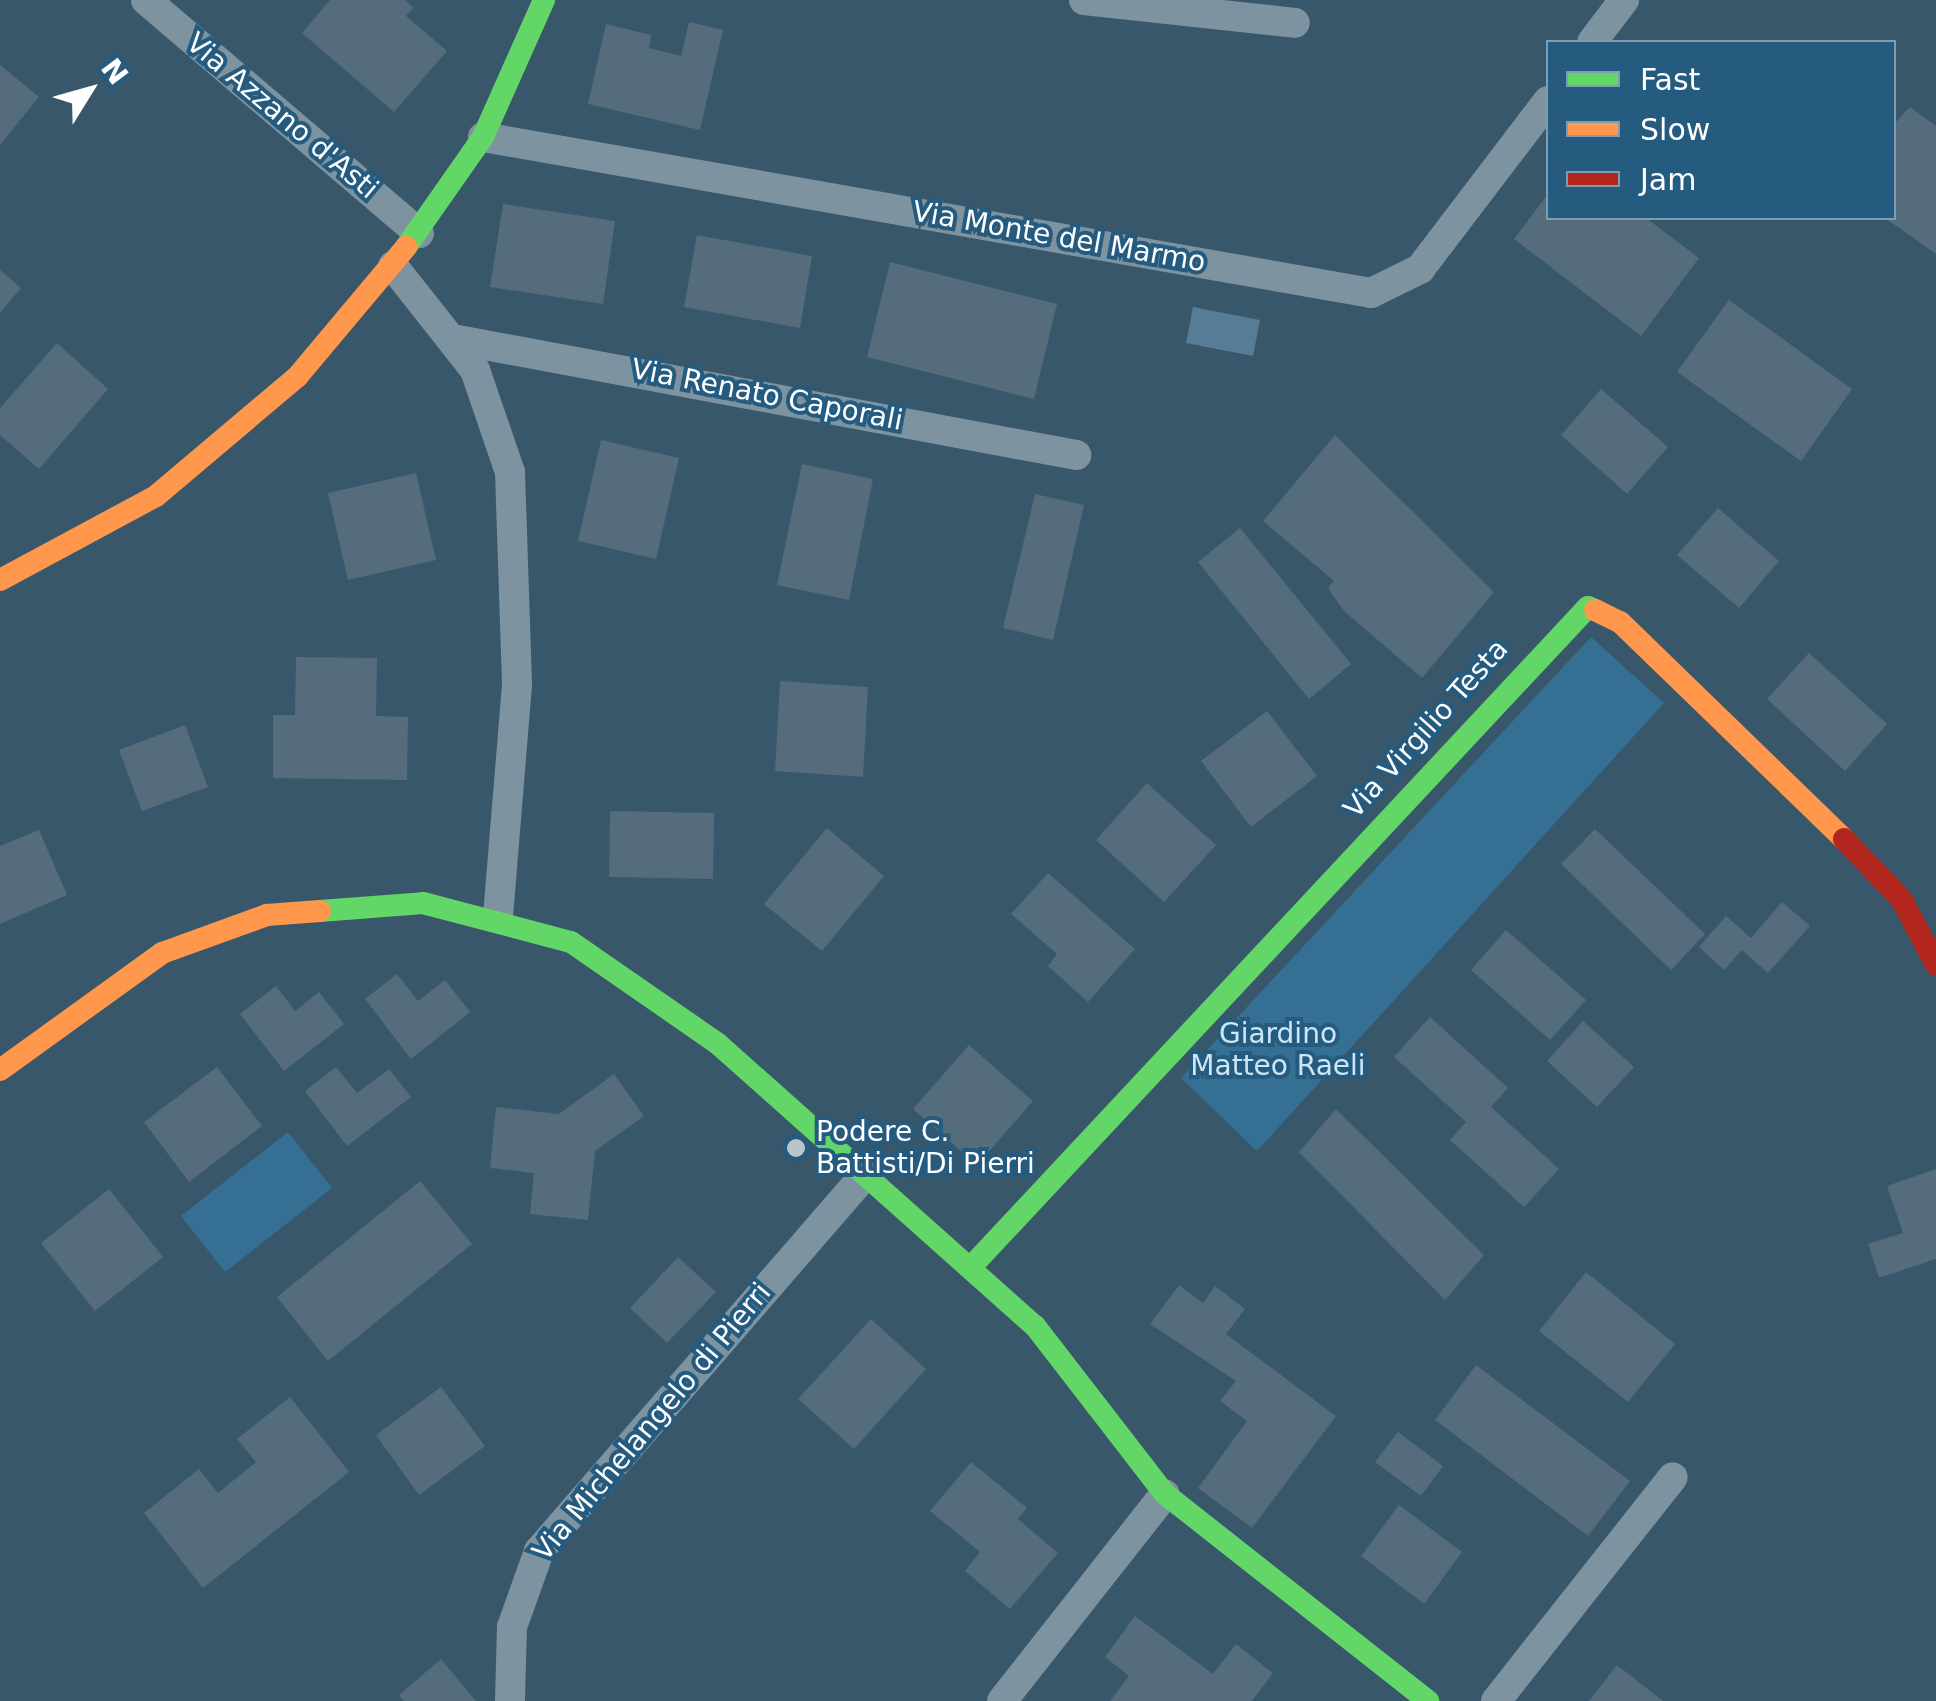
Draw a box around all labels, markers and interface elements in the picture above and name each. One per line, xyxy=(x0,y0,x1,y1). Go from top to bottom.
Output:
street label: Via Azzano d'Asti xyxy=(179,26,385,206)
north arrow xyxy=(40,40,140,140)
legend xyxy=(1546,40,1896,220)
text: N xyxy=(94,52,135,91)
text: Fast xyxy=(1640,62,1700,97)
text: Slow xyxy=(1640,112,1710,147)
text: Jam xyxy=(1640,162,1696,197)
street label: Via Monte del Marmo xyxy=(910,195,1208,279)
street label: Via Renato Caporali xyxy=(629,352,905,438)
street label: Via Virgilio Testa xyxy=(1337,633,1515,825)
park label: Giardino Matteo Raeli xyxy=(1190,1017,1366,1083)
place label: Podere C. Battisti/Di Pierri xyxy=(816,1115,1035,1181)
marker: Podere C. Battisti/Di Pierri xyxy=(785,1137,807,1159)
street label: Via Michelangelo di Pierri xyxy=(526,1276,778,1568)

